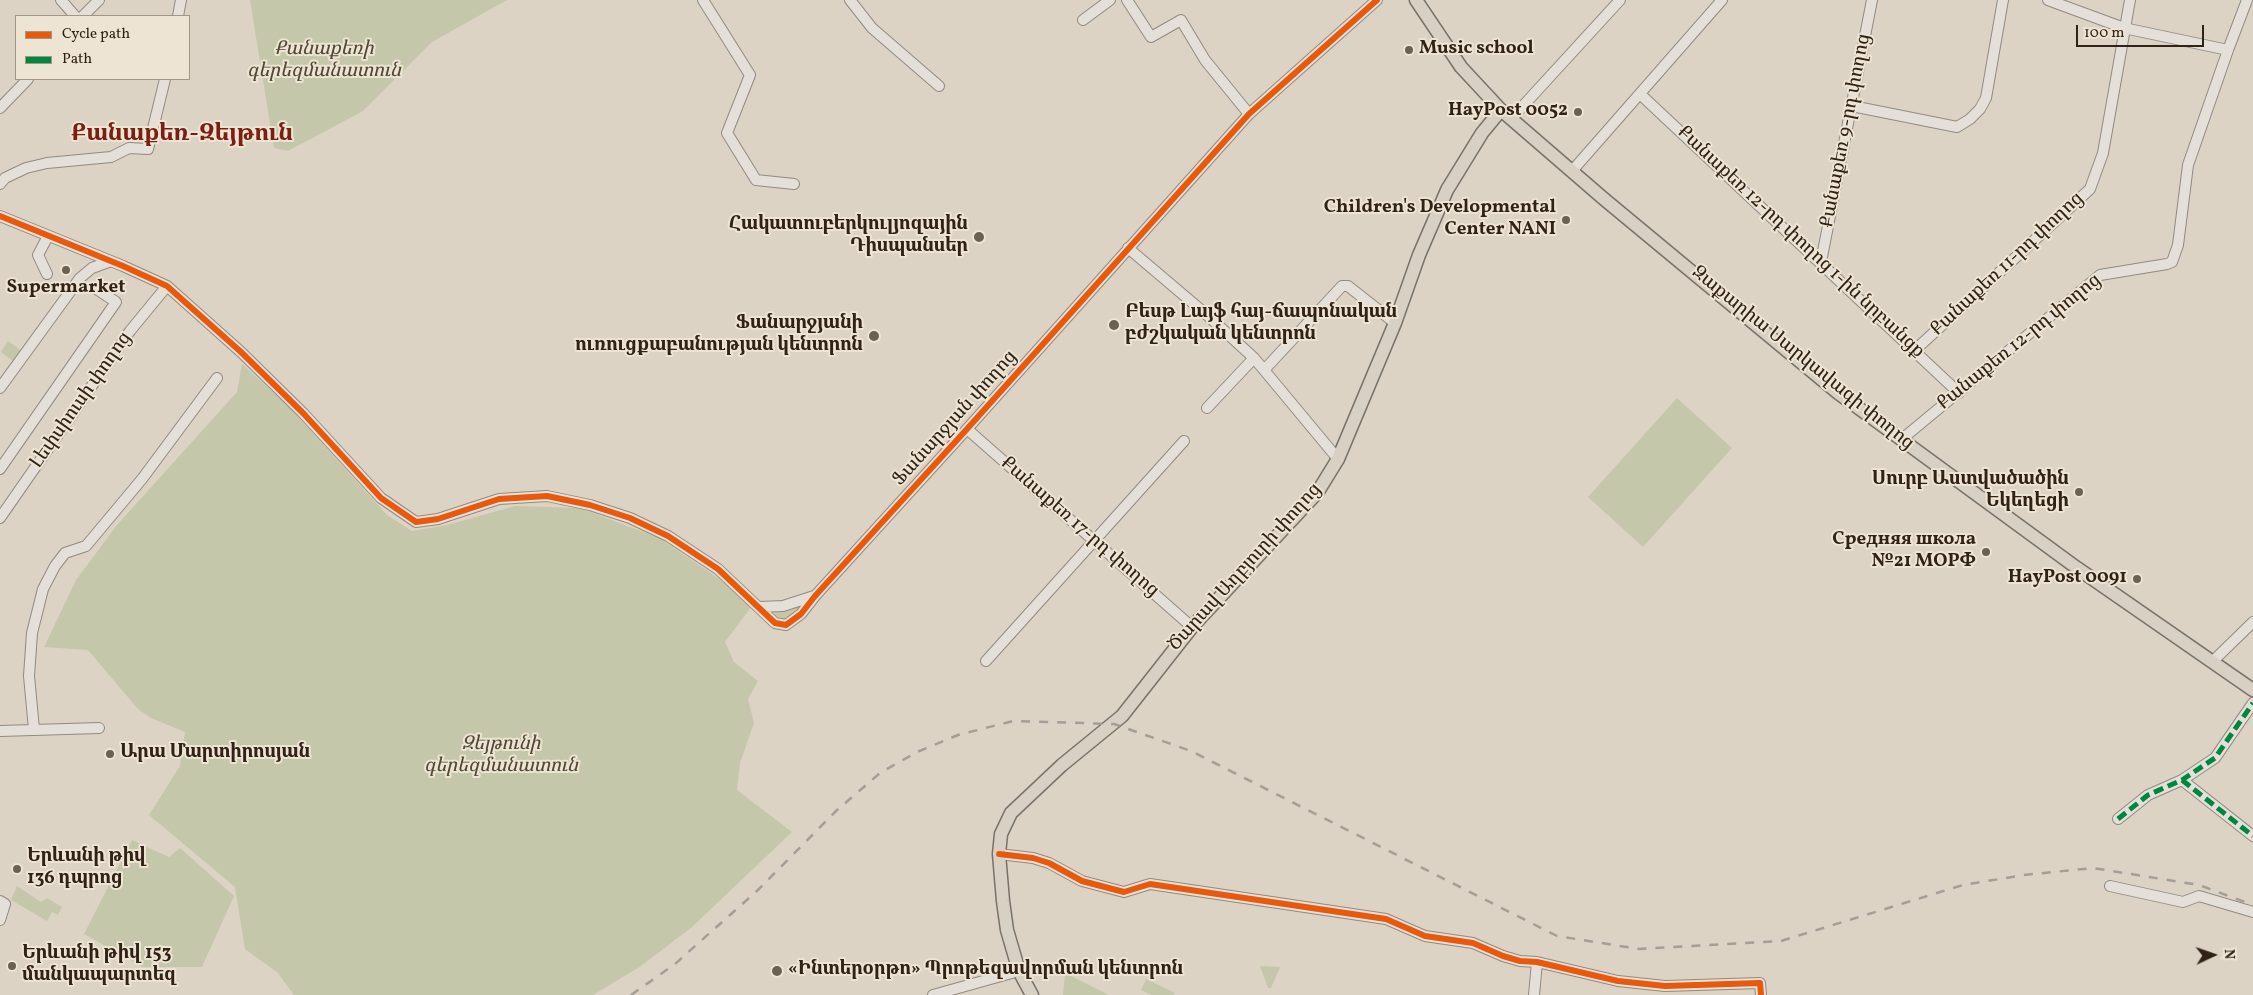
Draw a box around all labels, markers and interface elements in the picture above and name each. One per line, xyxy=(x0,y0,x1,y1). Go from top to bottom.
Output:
legend xyxy=(15,15,190,80)
scale bar xyxy=(2078,15,2206,47)
text: 100 m xyxy=(2084,23,2124,44)
text: Cycle path xyxy=(62,24,130,45)
street label: Քանաքեռ 9-րդ փողոց xyxy=(1817,32,1877,230)
place label: Music school xyxy=(1419,39,1534,61)
park label: Քանաքեռի գերեզմանատուն xyxy=(247,40,401,84)
marker: Music school xyxy=(1403,44,1415,56)
text: Path xyxy=(62,49,92,70)
place label: HayPost 0052 xyxy=(1448,101,1568,123)
marker: HayPost 0052 xyxy=(1572,106,1584,118)
district label: Քանաքեռ-Զեյթուն xyxy=(71,122,293,150)
street label: Քանաքեռ 12-րդ փողոց 1-ին նրբանցք xyxy=(1672,122,1928,364)
street label: Քանաքեռ 11-րդ փողոց xyxy=(1927,188,2089,342)
place label: Children's Developmental Center NANI xyxy=(1324,198,1556,242)
marker: Children's Developmental Center NANI xyxy=(1560,214,1572,226)
place label: Հակատուբերկուլյոզային Դիսպանսեր xyxy=(729,215,968,259)
marker: Հակատուբերկուլյոզային Դիսպանսեր xyxy=(972,230,986,244)
street label: Զաքարիա Սարկավագի փողոց xyxy=(1686,262,1918,456)
marker: Supermarket xyxy=(60,264,72,276)
street label: Քանաքեռ 12-րդ փողոց xyxy=(1934,270,2106,416)
place label: Supermarket xyxy=(7,278,125,300)
place label: Բեսթ Լայֆ հայ-ճապոնական բժշկական կենտրոն xyxy=(1125,303,1397,347)
place label: Ֆանարջյանի ուռուցքաբանության կենտրոն xyxy=(575,314,863,358)
marker: Բեսթ Լայֆ հայ-ճապոնական բժշկական կենտրոն xyxy=(1107,318,1121,332)
street label: Լեփսիուսի փողոց xyxy=(26,328,138,474)
marker: Ֆանարջյանի ուռուցքաբանության կենտրոն xyxy=(867,329,881,343)
street label: Ֆանարջյան փողոց xyxy=(889,347,1023,491)
street label: Քանաքեռ 17-րդ փողոց xyxy=(995,453,1163,603)
place label: Սուրբ Աստվածածին Եկեղեցի xyxy=(1872,470,2069,514)
street label: Ծարավ Աղբյուրի փողոց xyxy=(1165,479,1327,657)
marker: Սուրբ Աստվածածին Եկեղեցի xyxy=(2073,486,2085,498)
place label: Средняя школа №21 МОРФ xyxy=(1832,530,1976,574)
marker: Средняя школа №21 МОРФ xyxy=(1980,546,1992,558)
place label: HayPost 0091 xyxy=(2008,568,2127,590)
marker: HayPost 0091 xyxy=(2131,573,2143,585)
park label: Զեյթունի գերեզմանատուն xyxy=(424,735,578,779)
place label: Արա Մարտիրոսյան xyxy=(120,743,310,765)
marker: Արա Մարտիրոսյան xyxy=(104,748,116,760)
place label: Երևանի թիվ 136 դպրոց xyxy=(27,847,146,891)
marker: Երևանի թիվ 136 դպրոց xyxy=(11,863,23,875)
north arrow xyxy=(2188,930,2238,980)
place label: Երևանի թիվ 153 մանկապարտեզ xyxy=(22,944,176,988)
text: N xyxy=(2219,949,2238,960)
marker: Երևանի թիվ 153 մանկապարտեզ xyxy=(6,960,18,972)
place label: «Ինտերօրթո» Պրոթեզավորման կենտրոն xyxy=(788,960,1183,982)
marker: «Ինտերօրթո» Պրոթեզավորման կենտրոն xyxy=(770,964,784,978)

